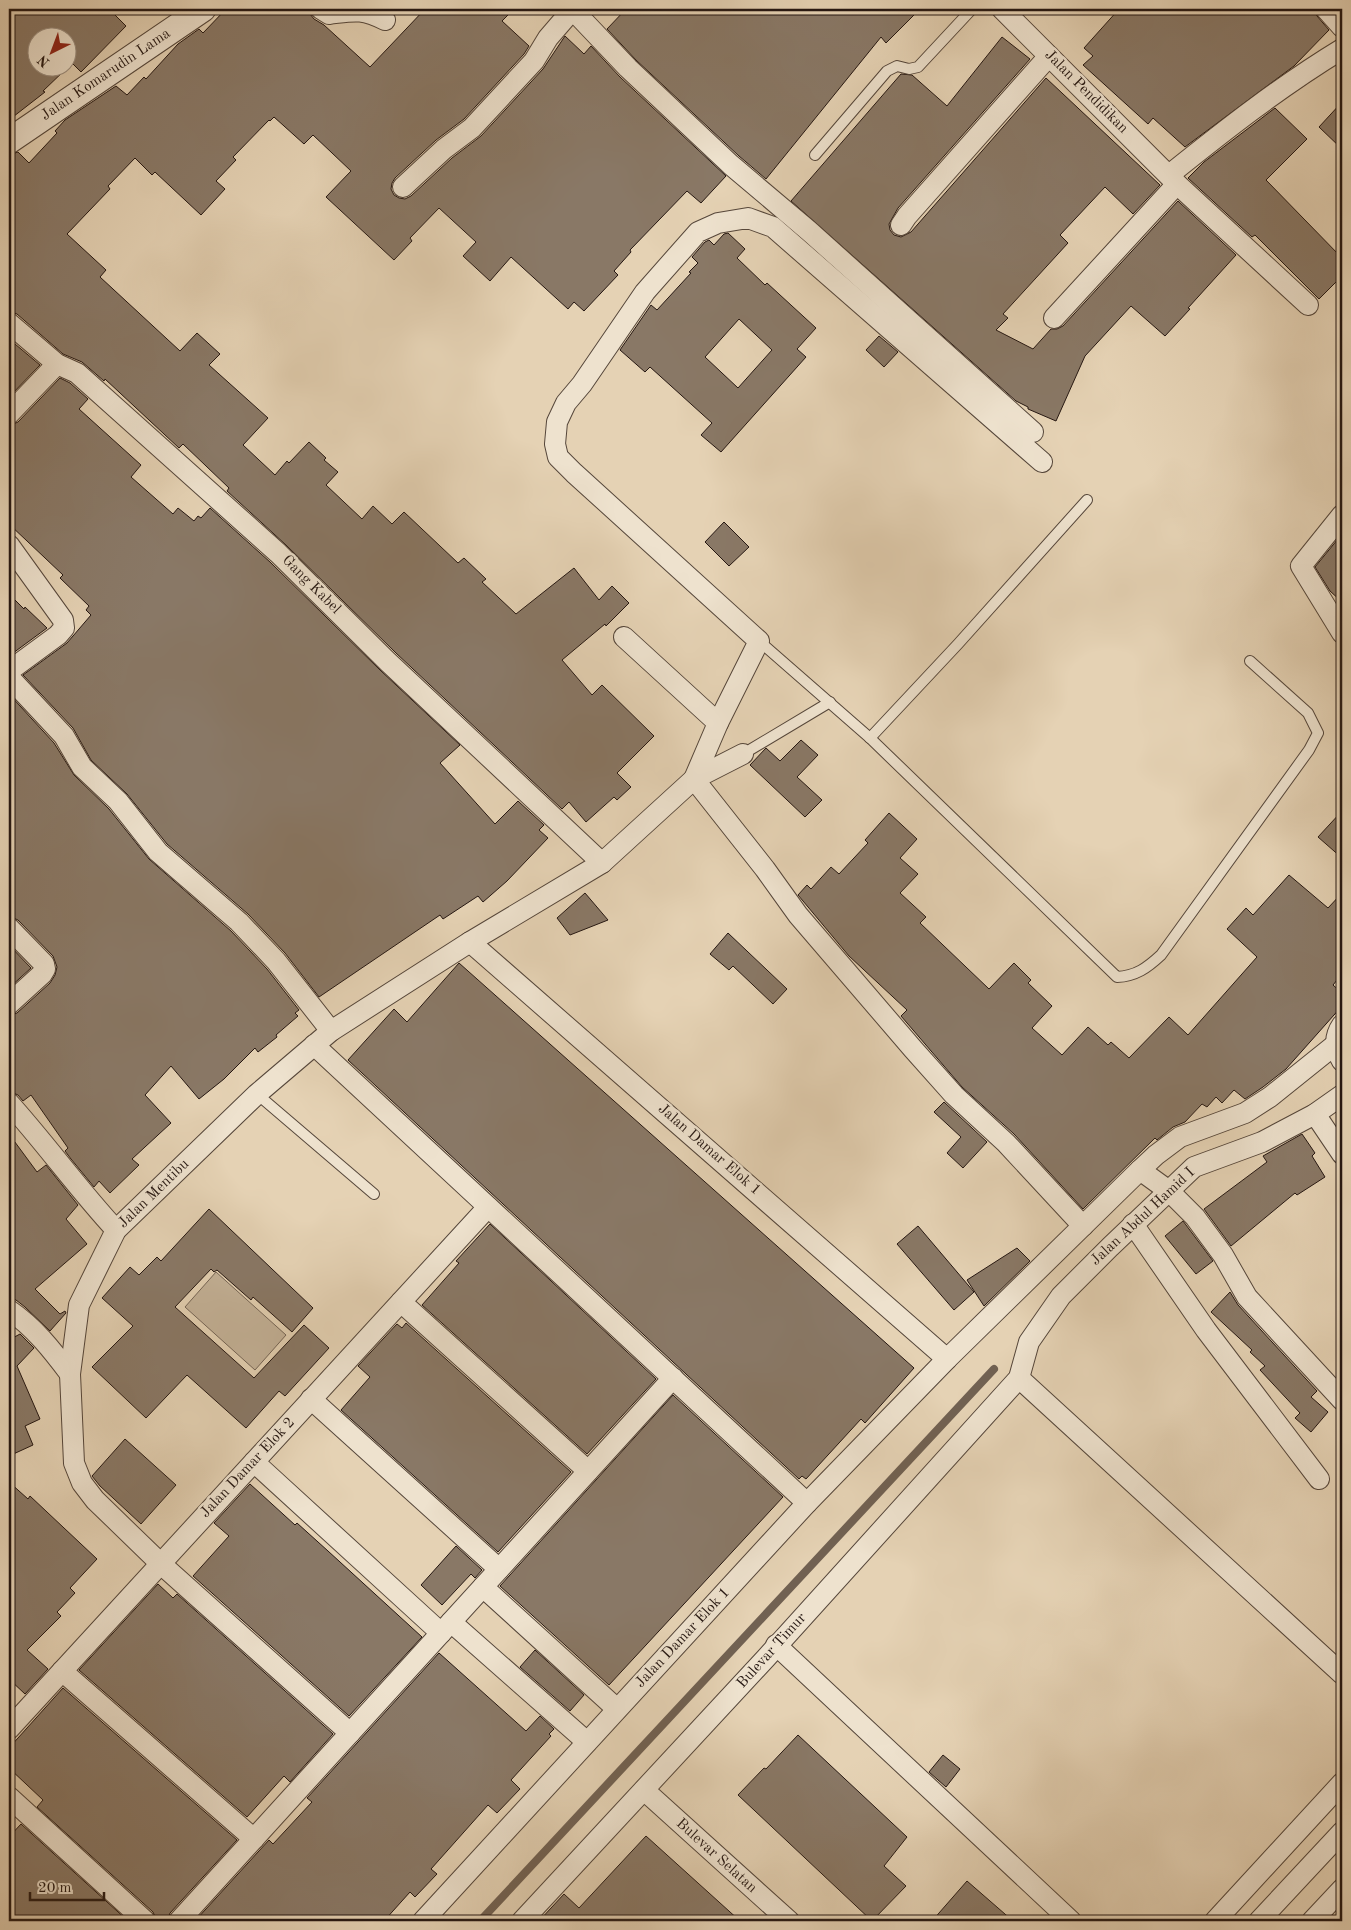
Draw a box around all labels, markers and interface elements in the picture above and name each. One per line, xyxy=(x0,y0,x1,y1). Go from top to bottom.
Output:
street label: Jalan Komarudin Lama xyxy=(39,26,174,124)
north arrow xyxy=(28,28,78,78)
street label: Jalan Pendidikan xyxy=(1042,48,1130,136)
text: N xyxy=(35,52,53,70)
street label: Gang Kabel xyxy=(279,553,343,617)
street label: Jalan Damar Elok 1 xyxy=(655,1102,763,1198)
street label: Jalan Mentibu xyxy=(116,1157,192,1231)
street label: Jalan Abdul Hamid I xyxy=(1088,1165,1198,1269)
street label: Jalan Damar Elok 2 xyxy=(198,1415,298,1521)
street label: Jalan Damar Elok 1 xyxy=(633,1585,733,1691)
street label: Bulevar Timur xyxy=(735,1611,809,1691)
street label: Bulevar Selatan xyxy=(673,1816,759,1896)
scale bar xyxy=(30,1870,104,1902)
text: 20 m xyxy=(38,1881,72,1896)

